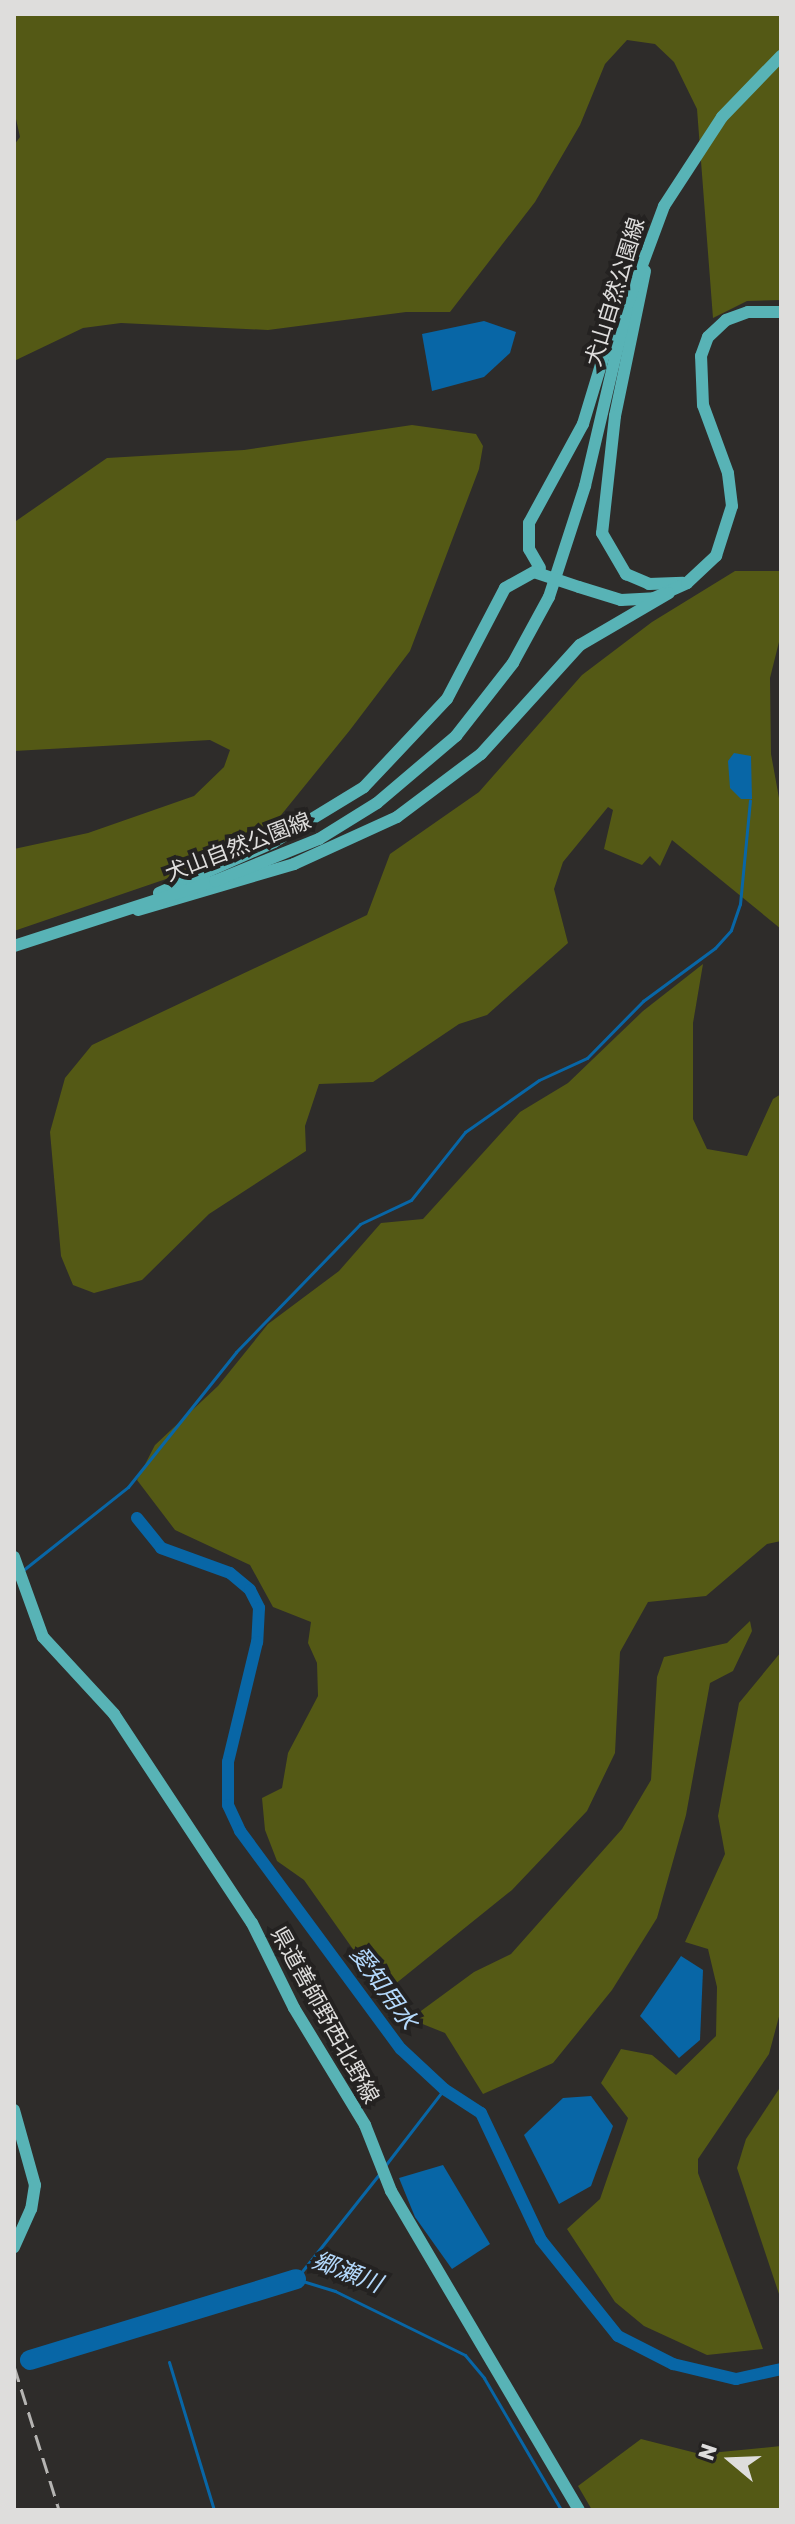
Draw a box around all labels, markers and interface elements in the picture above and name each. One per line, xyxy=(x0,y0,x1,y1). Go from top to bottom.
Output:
street label: 犬山自然公園線 xyxy=(580,215,650,369)
street label: 犬山自然公園線 xyxy=(161,807,315,887)
street label: 県道善師野西北野線 xyxy=(265,1922,385,2108)
water label: 愛知用水 xyxy=(343,1941,423,2035)
water label: 郷瀬川 xyxy=(308,2247,386,2299)
north arrow xyxy=(691,2420,771,2500)
text: N xyxy=(692,2440,723,2464)

